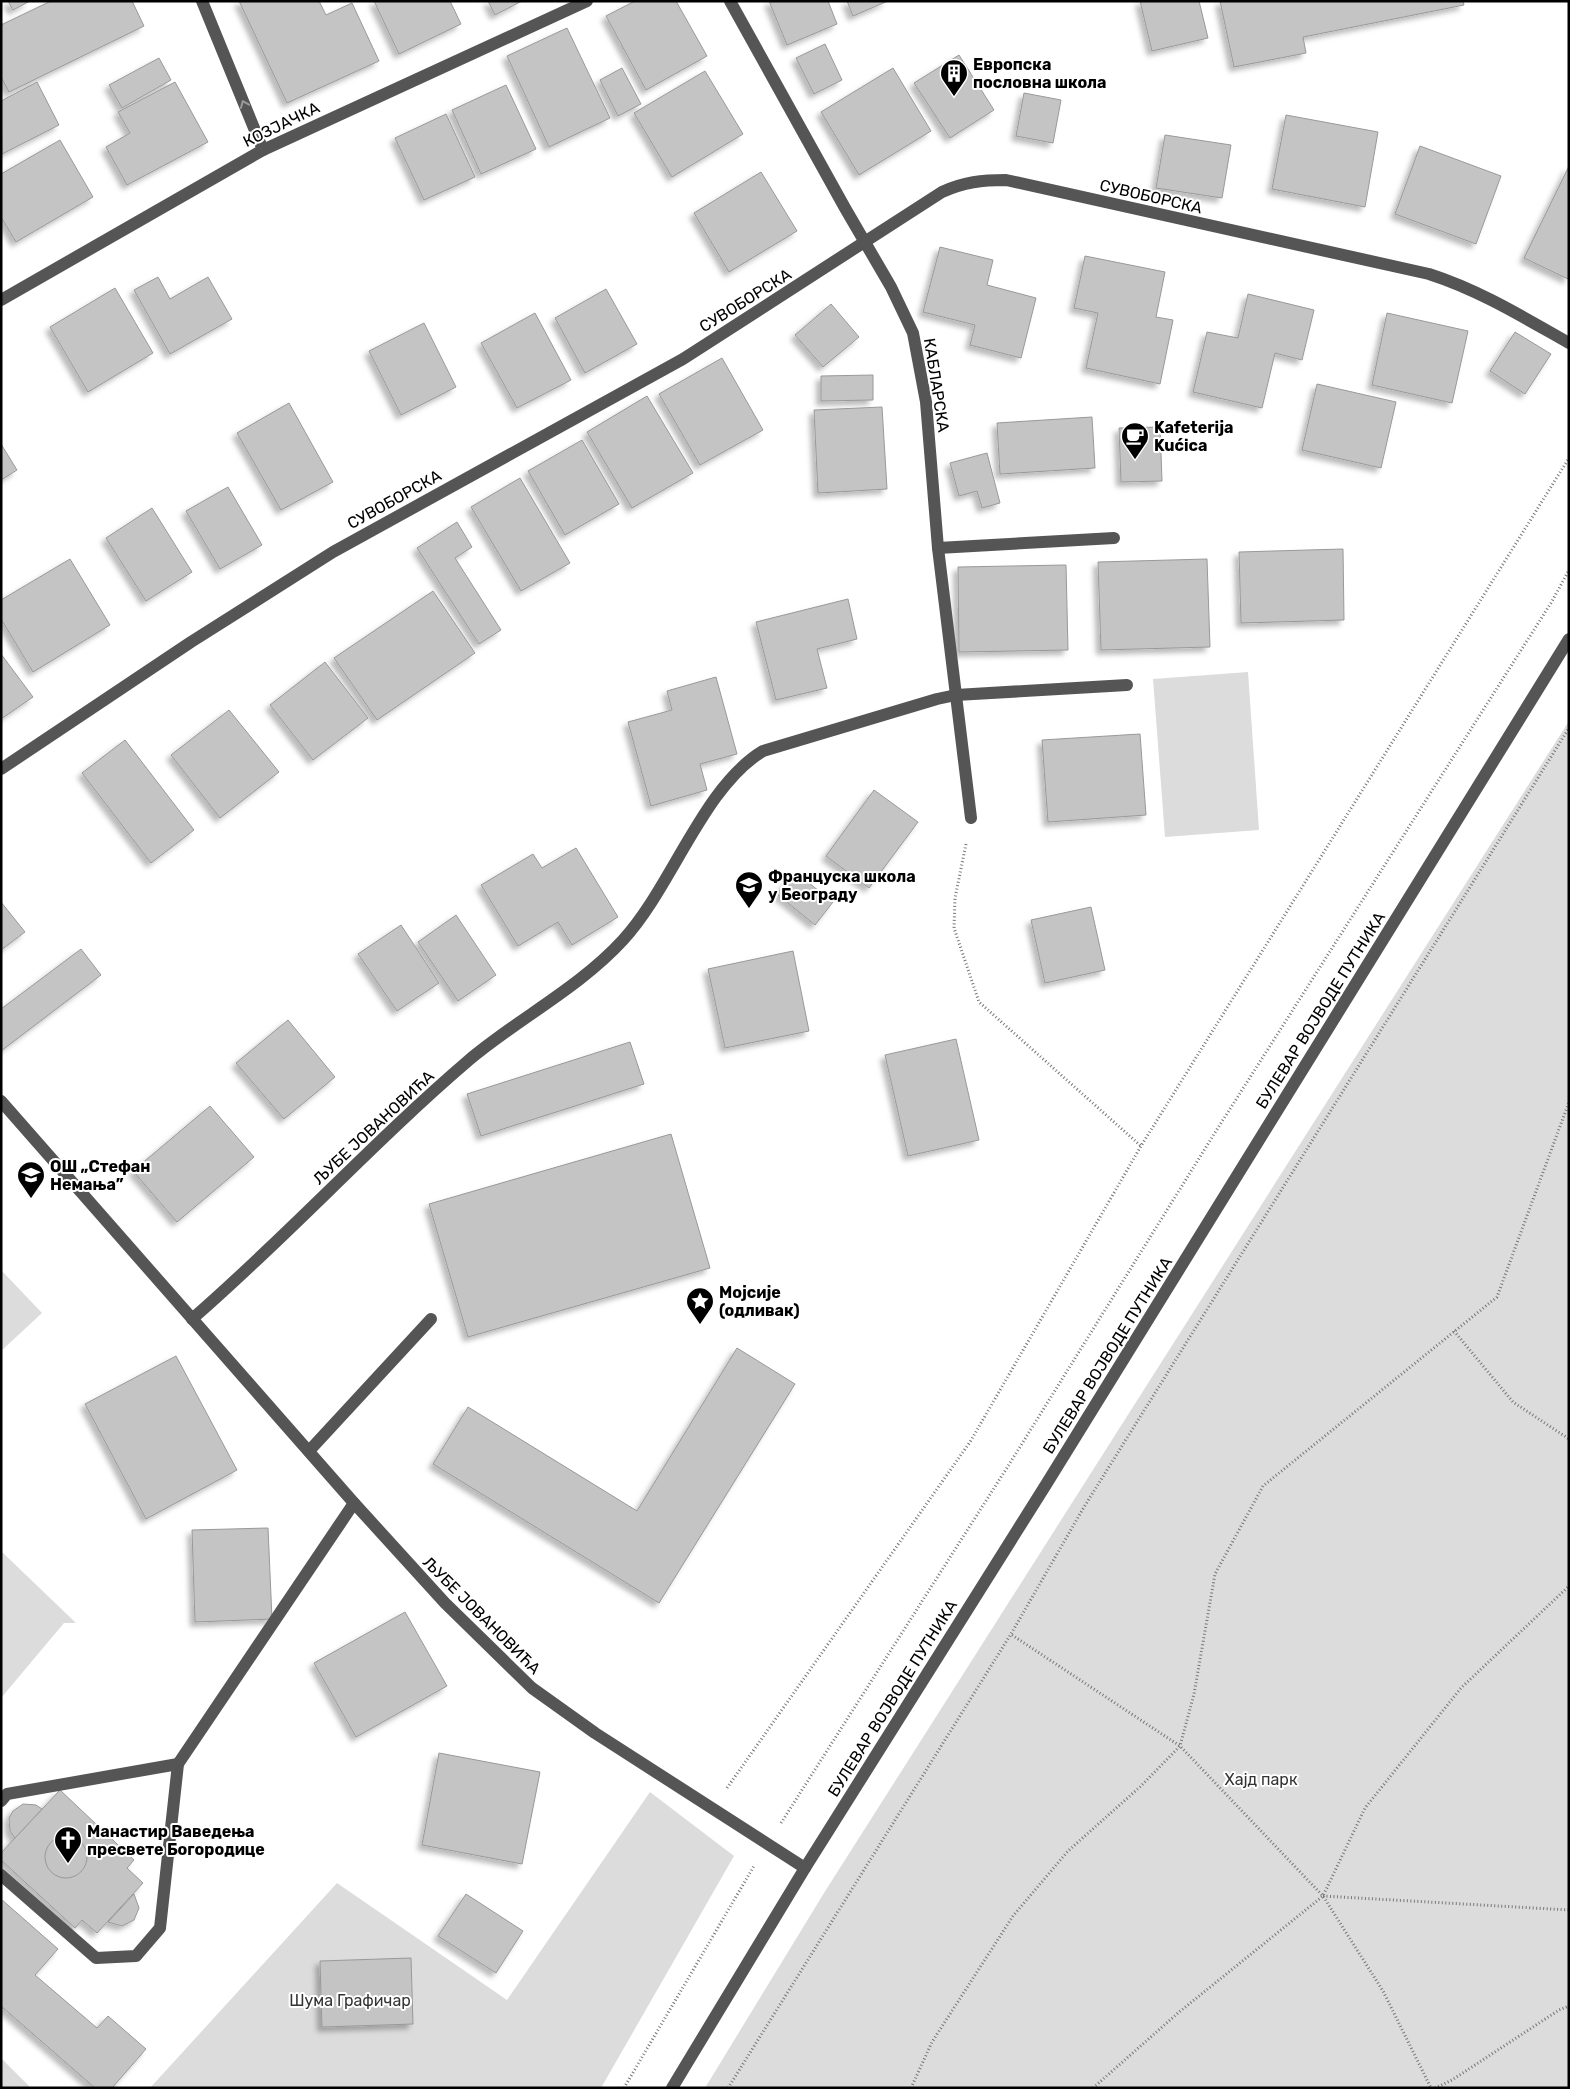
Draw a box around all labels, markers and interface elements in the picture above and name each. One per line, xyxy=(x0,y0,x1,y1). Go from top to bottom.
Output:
place label: Европска пословна школа xyxy=(973,55,1107,92)
building icon: Европска пословна школа xyxy=(939,58,969,97)
street label: КОЗЈАЧКА xyxy=(240,98,323,151)
one-way arrow xyxy=(240,101,250,109)
street label: СУВОБОРСКА xyxy=(1098,175,1204,218)
street label: СУВОБОРСКА xyxy=(696,265,795,336)
street label: КАБЛАРСКА xyxy=(920,337,953,434)
place label: Kafeterija Kućica xyxy=(1154,418,1233,455)
cafe icon: Kafeterija Kućica xyxy=(1120,421,1150,460)
street label: СУВОБОРСКА xyxy=(344,466,445,533)
place label: Француска школа у Београду xyxy=(768,867,916,904)
school or university icon: Француска школа у Београду xyxy=(734,870,764,909)
street label: БУЛЕВАР ВОЈВОДЕ ПУТНИКА xyxy=(1252,908,1389,1112)
street label: ЉУБЕ ЈОВАНОВИЋА xyxy=(309,1066,438,1188)
place label: ОШ „Стефан Немања” xyxy=(50,1157,151,1194)
school or university icon: ОШ „Стефан Немања” xyxy=(16,1160,46,1199)
street label: БУЛЕВАР ВОЈВОДЕ ПУТНИКА xyxy=(1039,1253,1176,1457)
place label: Мојсије (одливак) xyxy=(719,1283,800,1320)
place icon: Мојсије (одливак) xyxy=(685,1286,715,1325)
street label: ЉУБЕ ЈОВАНОВИЋА xyxy=(419,1553,545,1678)
street label: БУЛЕВАР ВОЈВОДЕ ПУТНИКА xyxy=(824,1596,961,1800)
park label: Хајд парк xyxy=(1225,1770,1298,1789)
place label: Манастир Ваведења пресвете Богородице xyxy=(87,1822,265,1859)
church icon: Манастир Ваведења пресвете Богородице xyxy=(53,1825,83,1864)
park label: Шума Графичар xyxy=(289,1991,411,2010)

